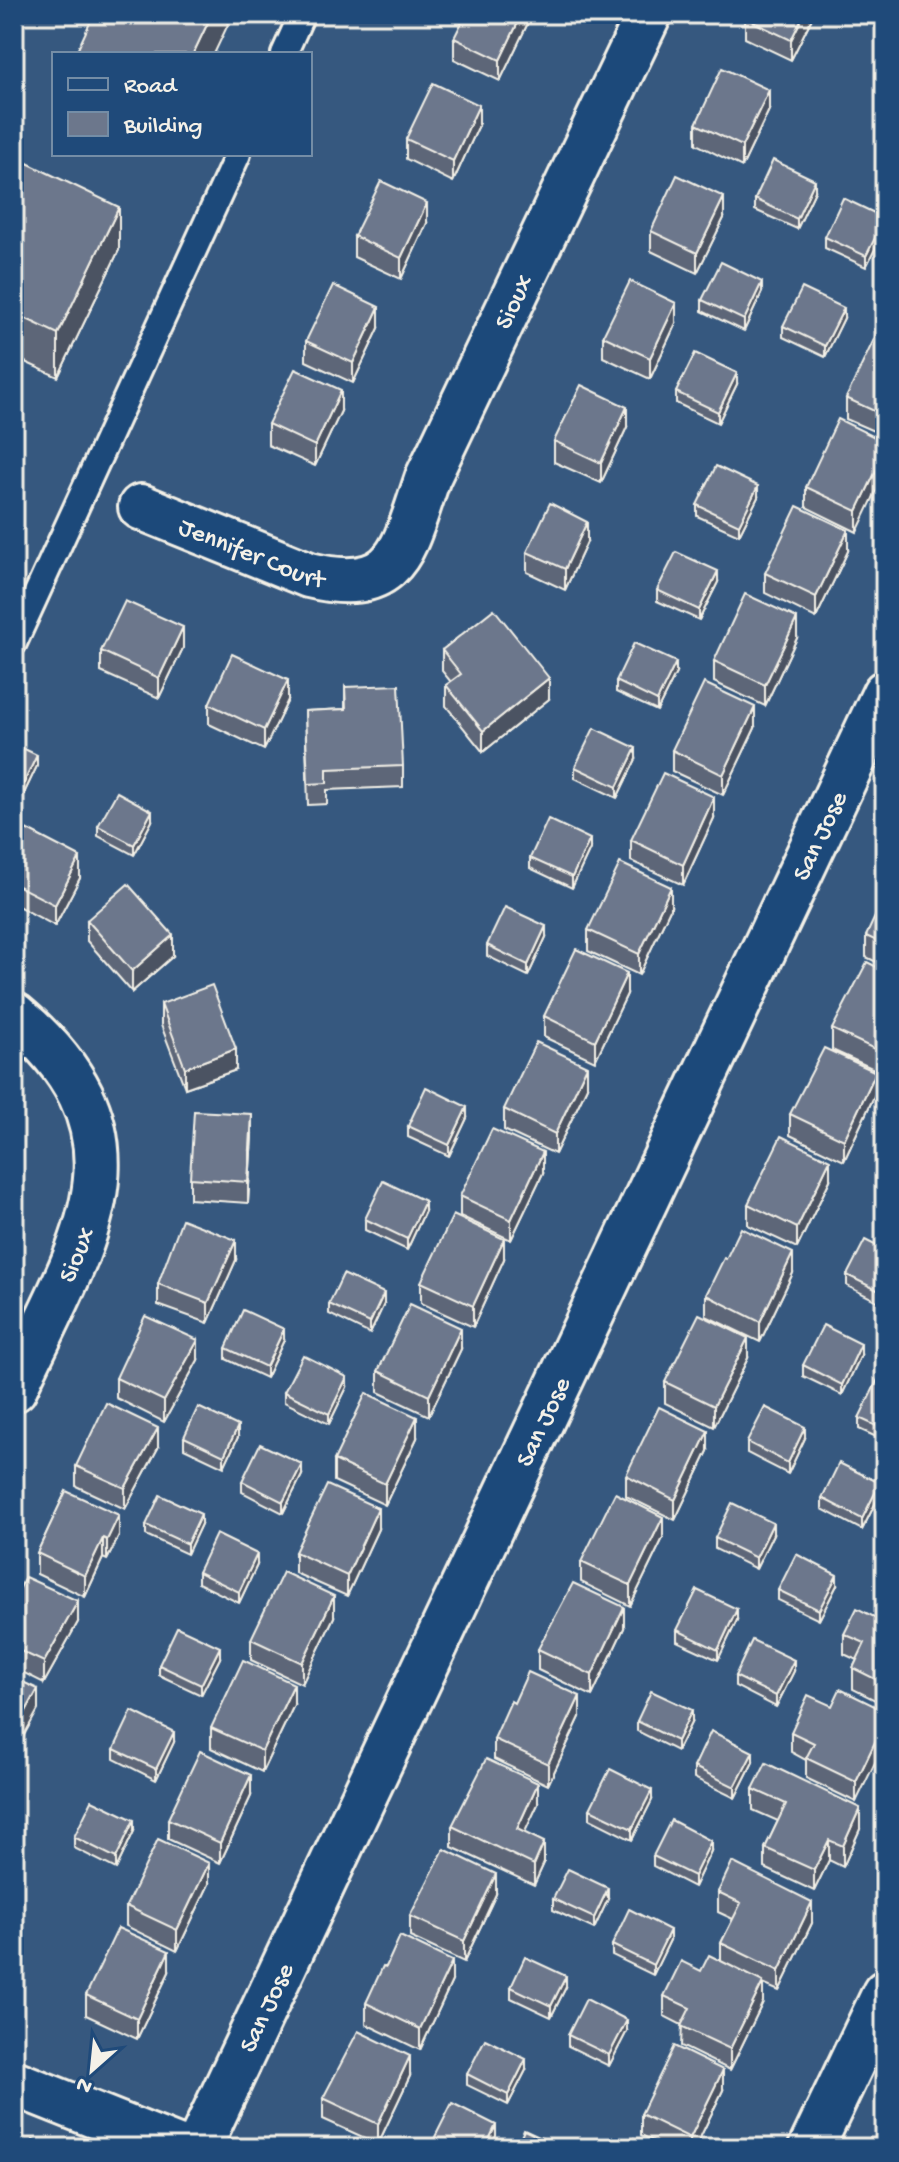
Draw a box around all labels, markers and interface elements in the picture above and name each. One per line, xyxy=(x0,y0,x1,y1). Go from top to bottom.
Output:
legend xyxy=(52,52,312,156)
text: Road xyxy=(124,73,178,102)
text: Building xyxy=(123,113,202,142)
street label: Sioux xyxy=(490,270,543,335)
street label: Jennifer Court xyxy=(173,513,329,598)
street label: San Jose xyxy=(788,787,857,887)
street label: Sioux xyxy=(54,1223,105,1288)
street label: San Jose xyxy=(511,1373,580,1473)
street label: San Jose xyxy=(234,1959,303,2059)
north arrow xyxy=(52,2030,132,2110)
text: N xyxy=(72,2069,97,2099)

